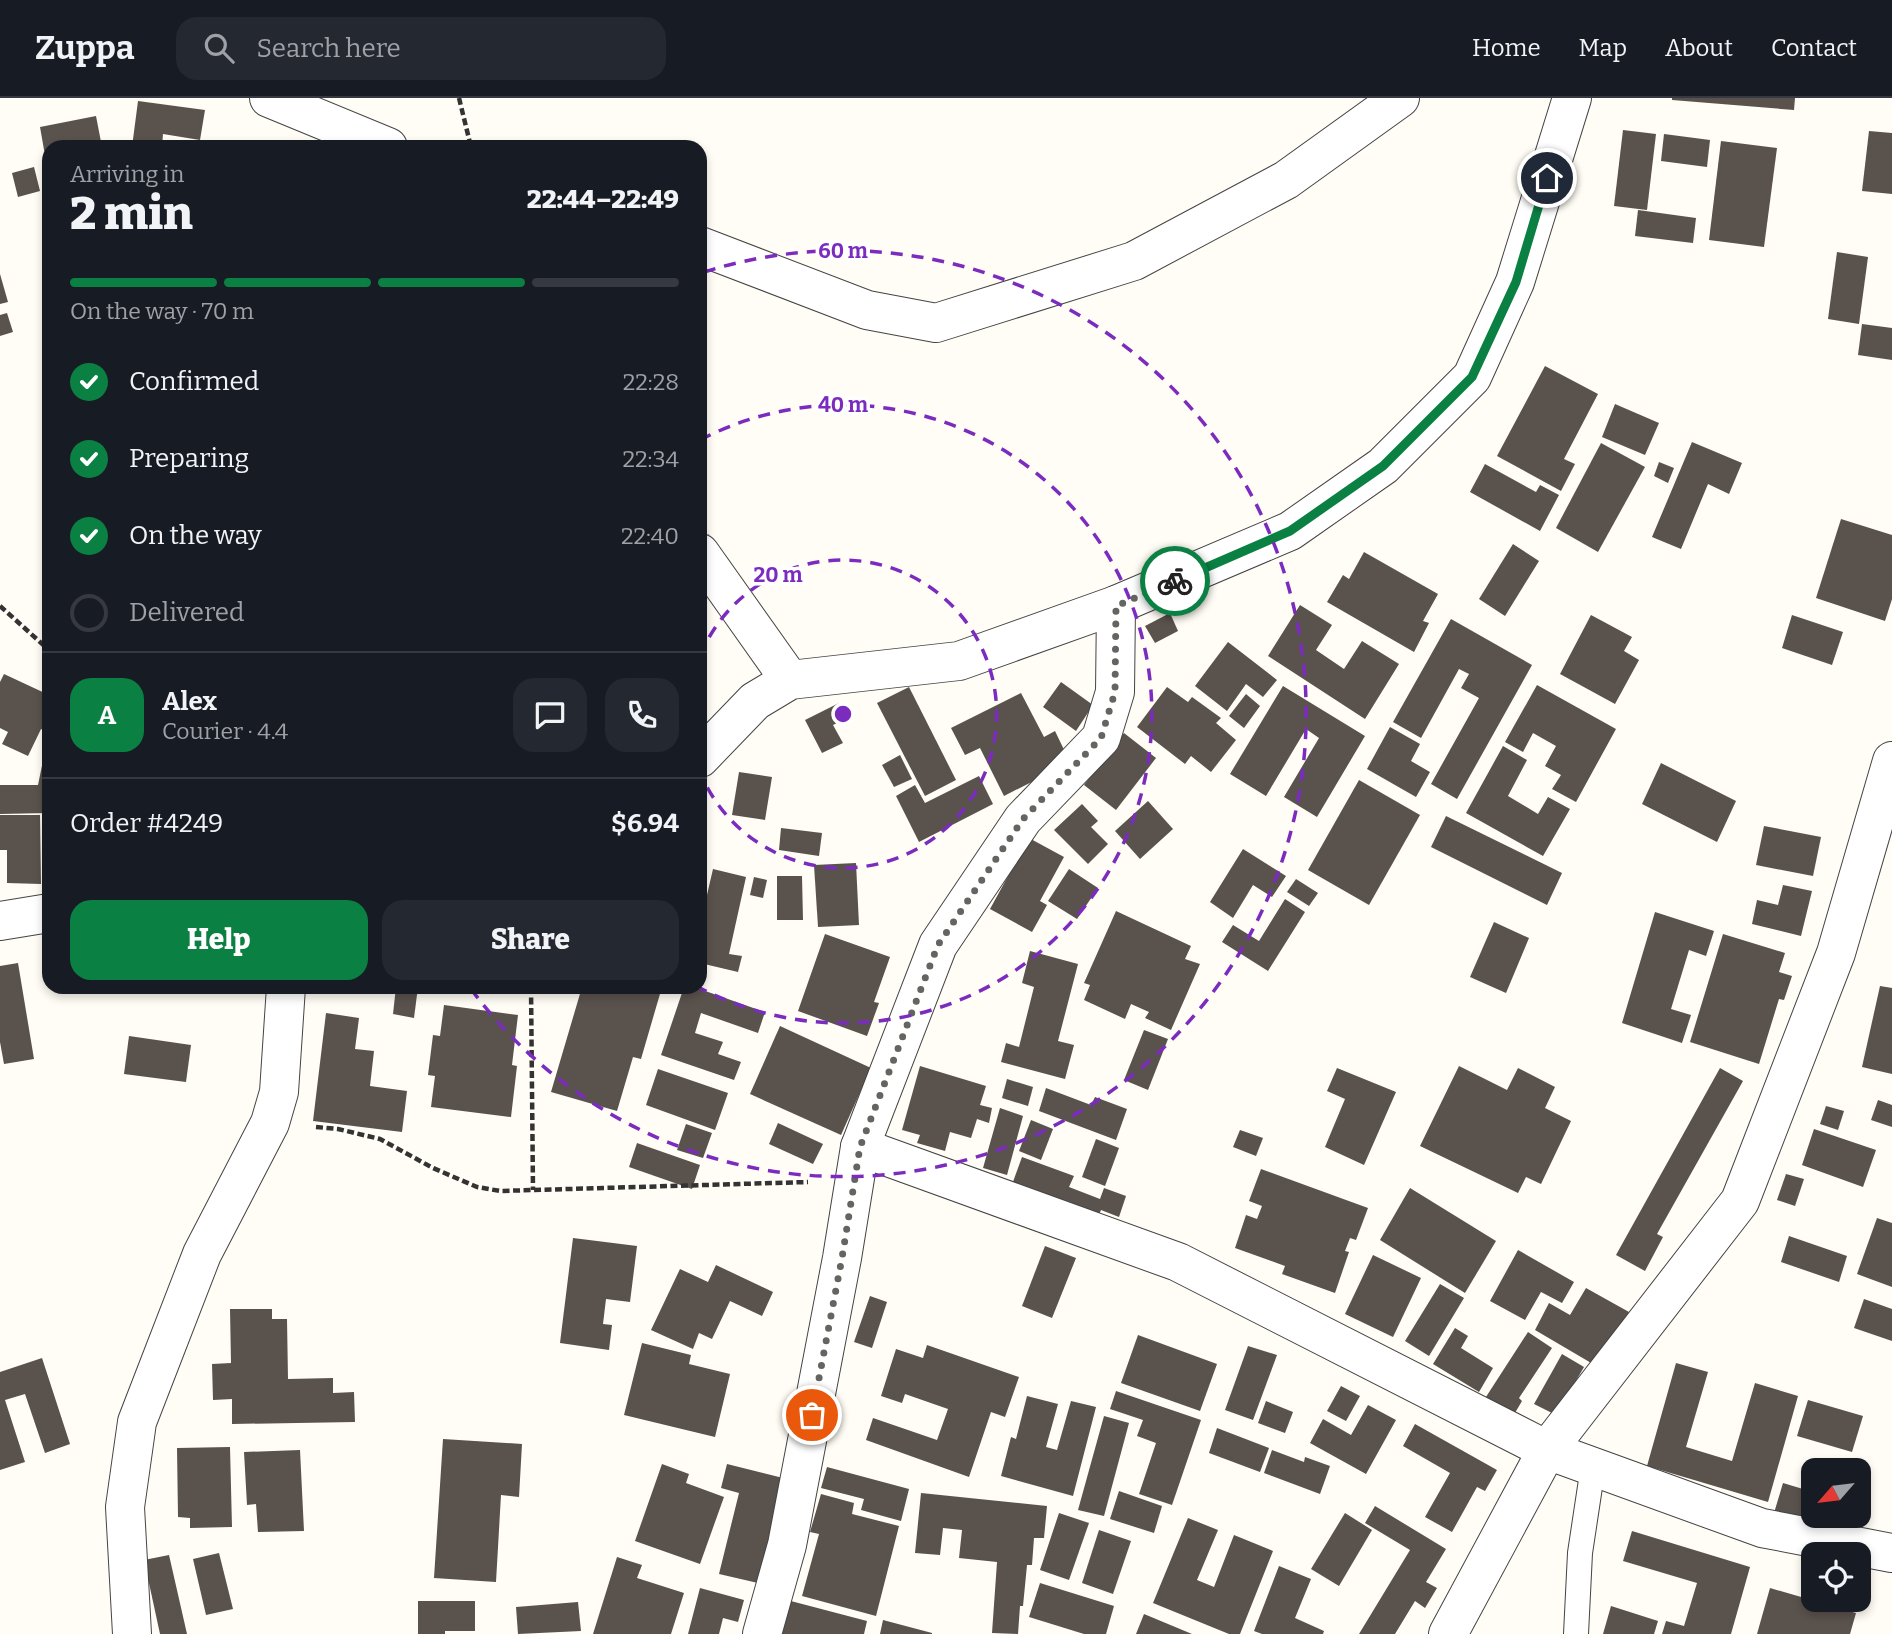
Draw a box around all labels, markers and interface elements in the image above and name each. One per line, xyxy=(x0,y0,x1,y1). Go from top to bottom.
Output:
search box xyxy=(176,17,666,80)
text: Zuppa xyxy=(35,28,134,68)
icon: search xyxy=(200,29,238,67)
text: Search here xyxy=(256,33,401,64)
text: Home xyxy=(1472,34,1541,62)
text: Map xyxy=(1579,34,1627,62)
text: About xyxy=(1665,34,1733,62)
text: Contact xyxy=(1771,34,1857,62)
pin xyxy=(1517,148,1577,208)
icon: home xyxy=(1528,159,1566,197)
text: Arriving in xyxy=(70,160,184,188)
text: 22:44–22:49 xyxy=(527,184,679,215)
text: 2 min xyxy=(70,186,193,241)
text: 60 m xyxy=(818,238,868,264)
text: On the way · 70 m xyxy=(70,297,254,325)
icon: check xyxy=(70,363,108,401)
text: Confirmed xyxy=(129,366,259,397)
text: 22:28 xyxy=(623,368,679,396)
text: 40 m xyxy=(818,392,868,418)
icon: check xyxy=(70,440,108,478)
text: Preparing xyxy=(129,443,249,474)
text: 22:34 xyxy=(623,445,679,473)
icon: check xyxy=(70,517,108,555)
text: On the way xyxy=(129,520,262,551)
text: 22:40 xyxy=(621,522,679,550)
courier xyxy=(1140,546,1210,616)
text: 20 m xyxy=(754,562,802,588)
icon: bike xyxy=(1156,562,1194,600)
text: Delivered xyxy=(129,597,244,628)
button: chat xyxy=(513,678,587,752)
button: phone xyxy=(605,678,679,752)
text: Alex xyxy=(162,686,217,717)
text: A xyxy=(98,700,116,731)
centre of rings xyxy=(831,702,855,726)
text: Courier · 4.4 xyxy=(162,717,288,745)
text: Order #4249 xyxy=(70,808,223,839)
text: $6.94 xyxy=(611,808,679,839)
button: Help xyxy=(70,900,368,980)
button: Share xyxy=(382,900,679,980)
pin xyxy=(782,1385,842,1445)
icon: bag xyxy=(793,1396,831,1434)
north arrow xyxy=(1801,1458,1871,1528)
map controls xyxy=(1801,1458,1871,1612)
button: locate xyxy=(1801,1542,1871,1612)

